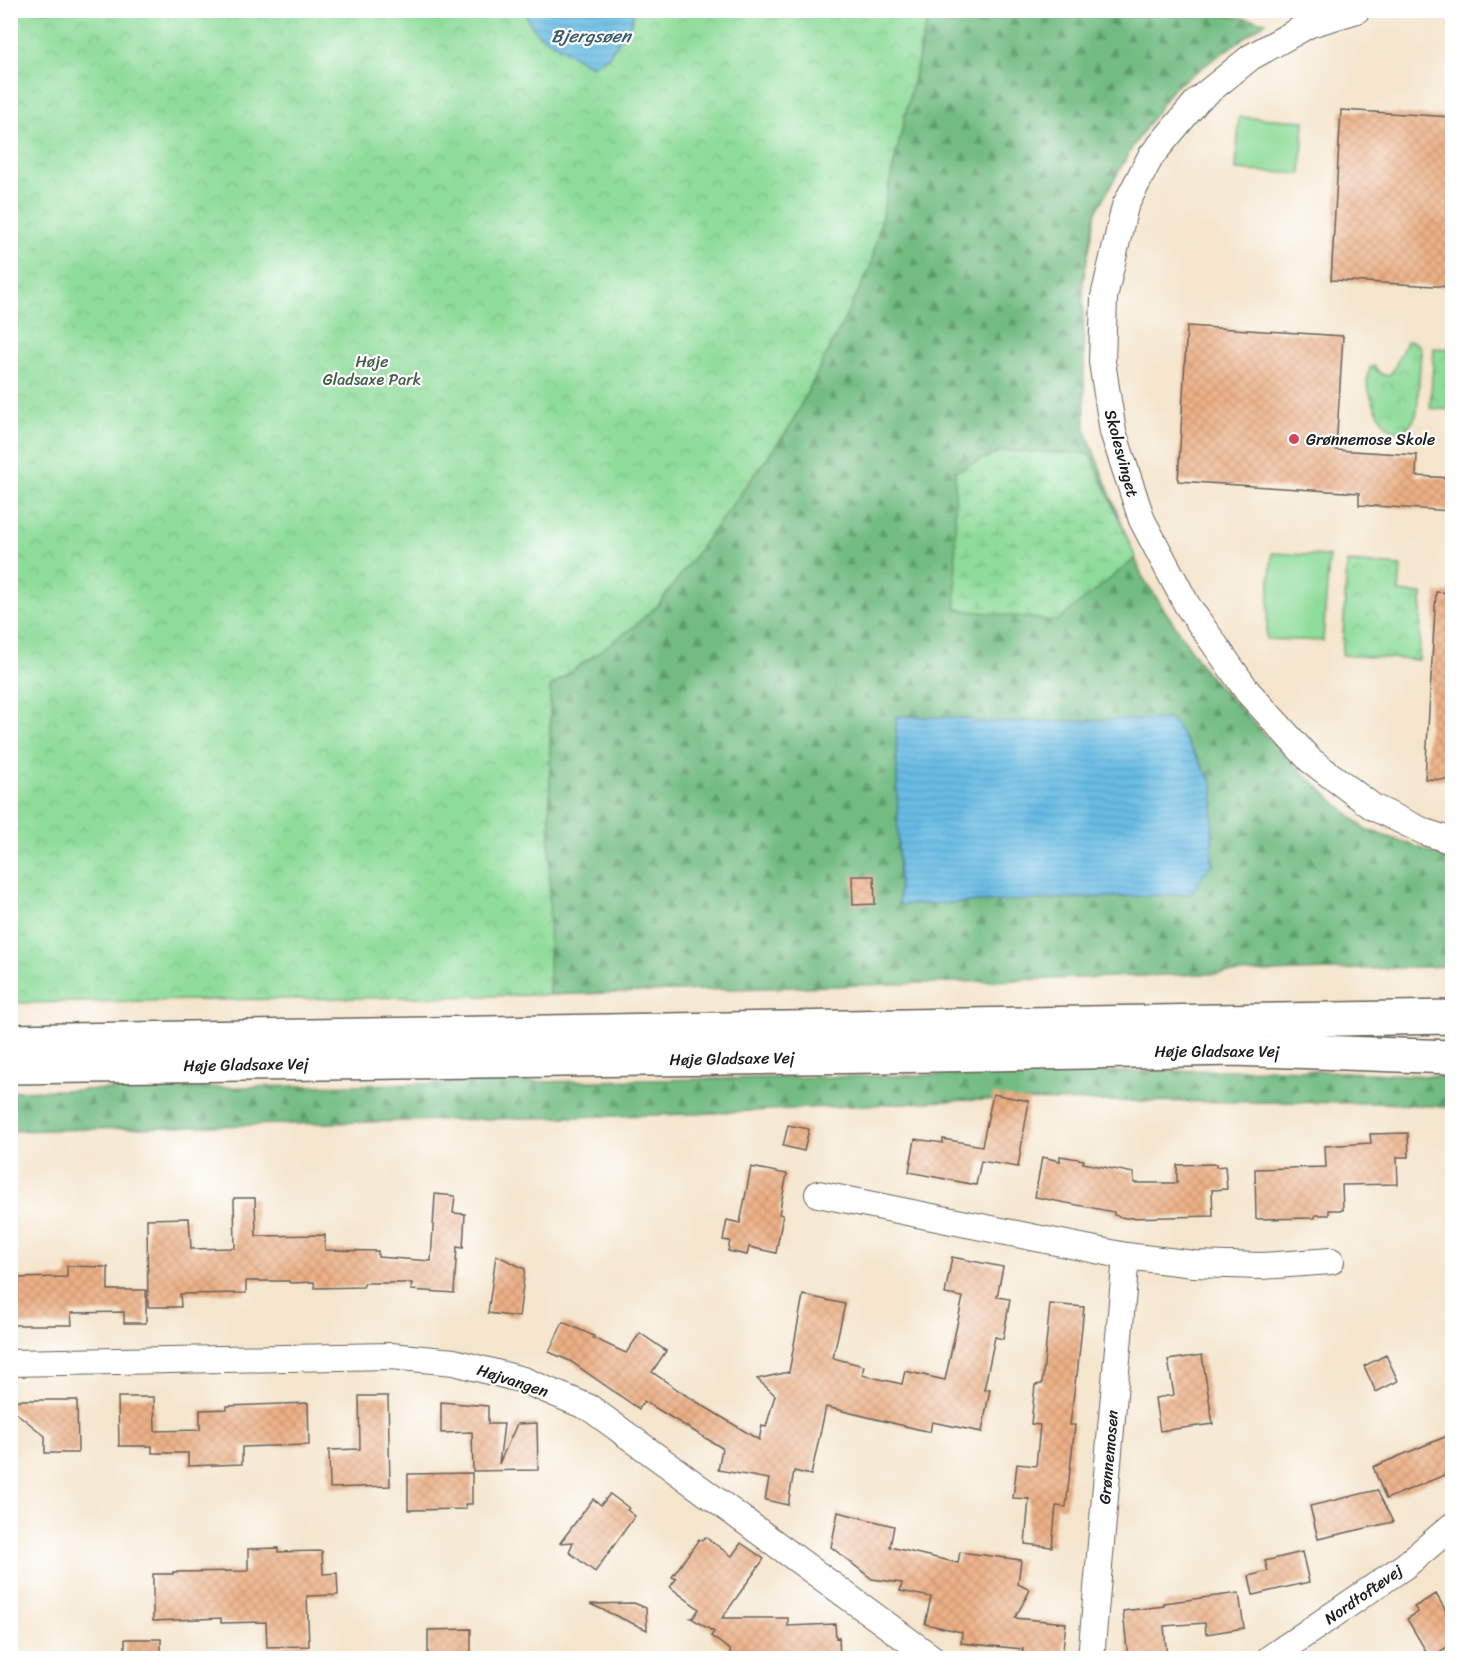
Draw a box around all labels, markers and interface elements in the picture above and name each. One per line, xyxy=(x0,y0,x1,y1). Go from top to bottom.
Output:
water label: Bjergsøen xyxy=(551,20,633,52)
park label: Høje Gladsaxe Park xyxy=(323,347,421,394)
street label: Skolesvinget xyxy=(1096,406,1147,500)
place label: Grønnemose Skole xyxy=(1306,425,1435,454)
marker: Grønnemose Skole xyxy=(1287,432,1301,446)
street label: Høje Gladsaxe Vej xyxy=(1154,1037,1281,1066)
street label: Høje Gladsaxe Vej xyxy=(669,1043,796,1074)
street label: Høje Gladsaxe Vej xyxy=(183,1049,310,1080)
street label: Højvangen xyxy=(473,1355,553,1406)
street label: Grønnemosen xyxy=(1090,1408,1127,1505)
street label: Nordtoftevej xyxy=(1318,1556,1409,1632)

